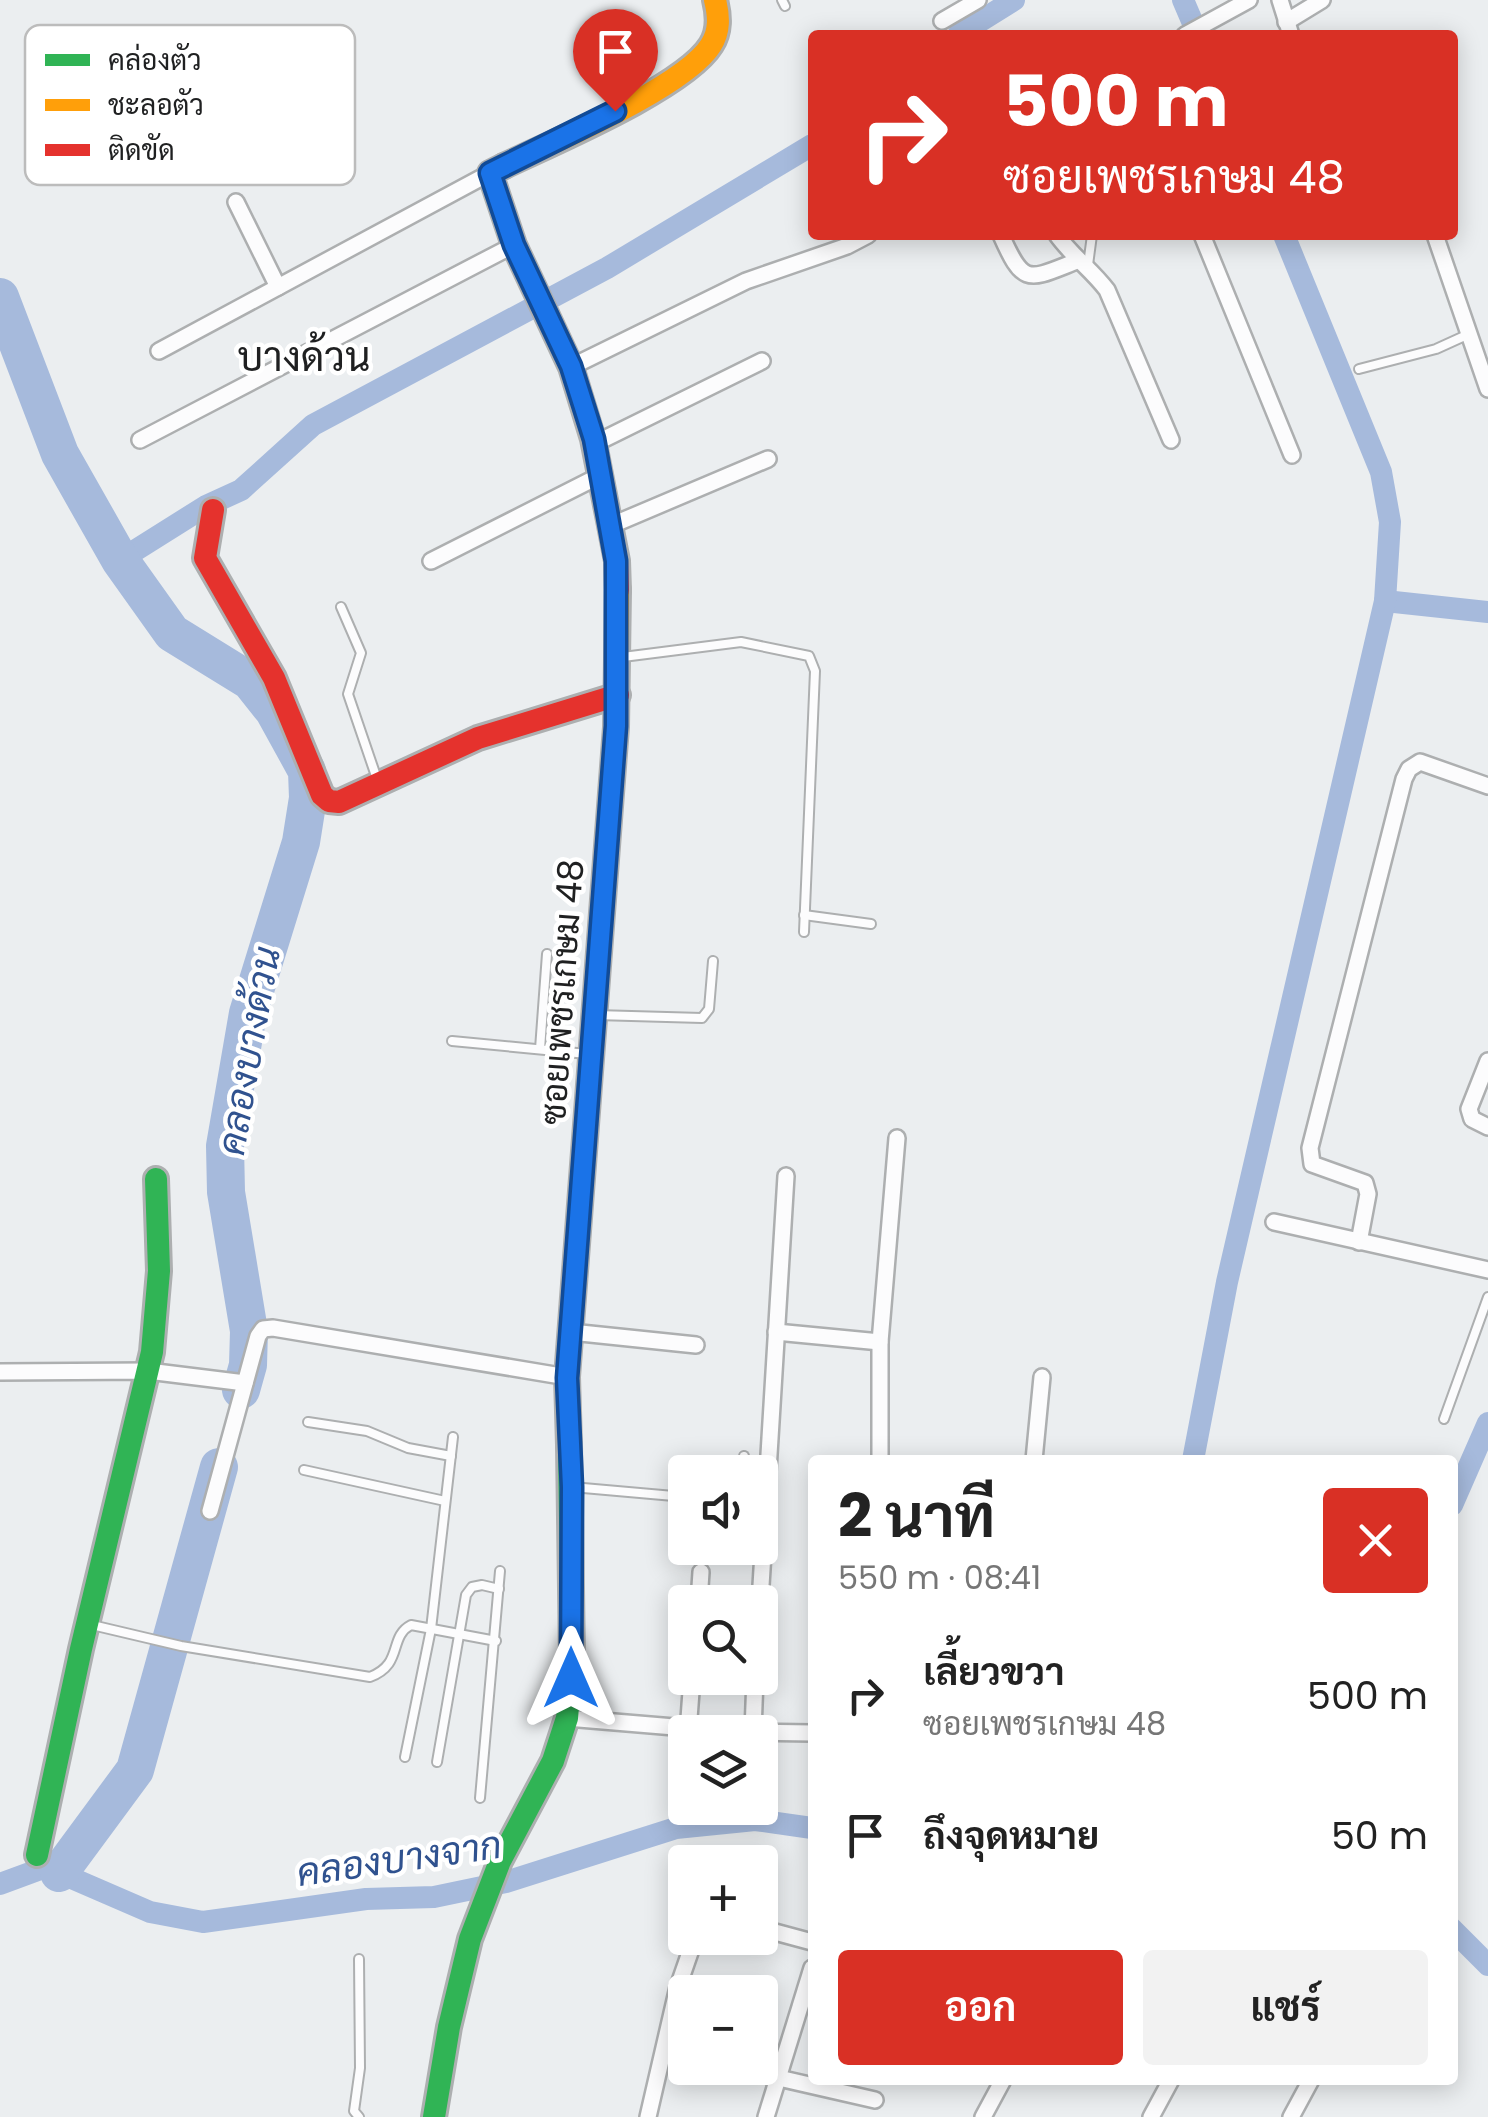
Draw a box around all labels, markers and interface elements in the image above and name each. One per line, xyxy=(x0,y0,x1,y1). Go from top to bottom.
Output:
pin xyxy=(573,9,658,112)
icon: arrive xyxy=(588,24,643,79)
legend xyxy=(25,25,355,185)
text: คล่องตัว xyxy=(108,41,202,80)
text: 500 m xyxy=(1003,52,1229,151)
icon: right xyxy=(838,70,968,200)
text: ชะลอตัว xyxy=(108,86,204,125)
text: ติดขัด xyxy=(108,131,175,170)
text: ซอยเพชรเกษม 48 xyxy=(1003,146,1345,209)
district label: บางด้วน xyxy=(238,329,371,385)
street label: ซอยเพชรเกษม 48 xyxy=(528,858,595,1126)
water label: คลองบางด้วน xyxy=(204,942,293,1159)
map controls xyxy=(668,1455,778,2085)
button: sound xyxy=(668,1455,778,1565)
text: 2 นาที xyxy=(838,1474,995,1558)
button: close xyxy=(1323,1488,1428,1593)
text: 550 m · 08:41 xyxy=(838,1555,1041,1600)
button: search xyxy=(668,1585,778,1695)
position arrow xyxy=(519,1626,623,1730)
text: เลี้ยวขวา xyxy=(923,1645,1065,1698)
icon: right xyxy=(838,1668,893,1723)
text: 500 m xyxy=(1307,1669,1428,1722)
text: ซอยเพชรเกษม 48 xyxy=(923,1701,1166,1746)
button: layers xyxy=(668,1715,778,1825)
icon: arrive xyxy=(838,1808,893,1863)
text: ถึงจุดหมาย xyxy=(923,1809,1099,1862)
text: 50 m xyxy=(1331,1809,1428,1862)
water label: คลองบางจาก xyxy=(293,1818,505,1899)
button: + xyxy=(668,1845,778,1955)
button: ออก xyxy=(838,1950,1123,2065)
button: แชร์ xyxy=(1143,1950,1428,2065)
button: − xyxy=(668,1975,778,2085)

